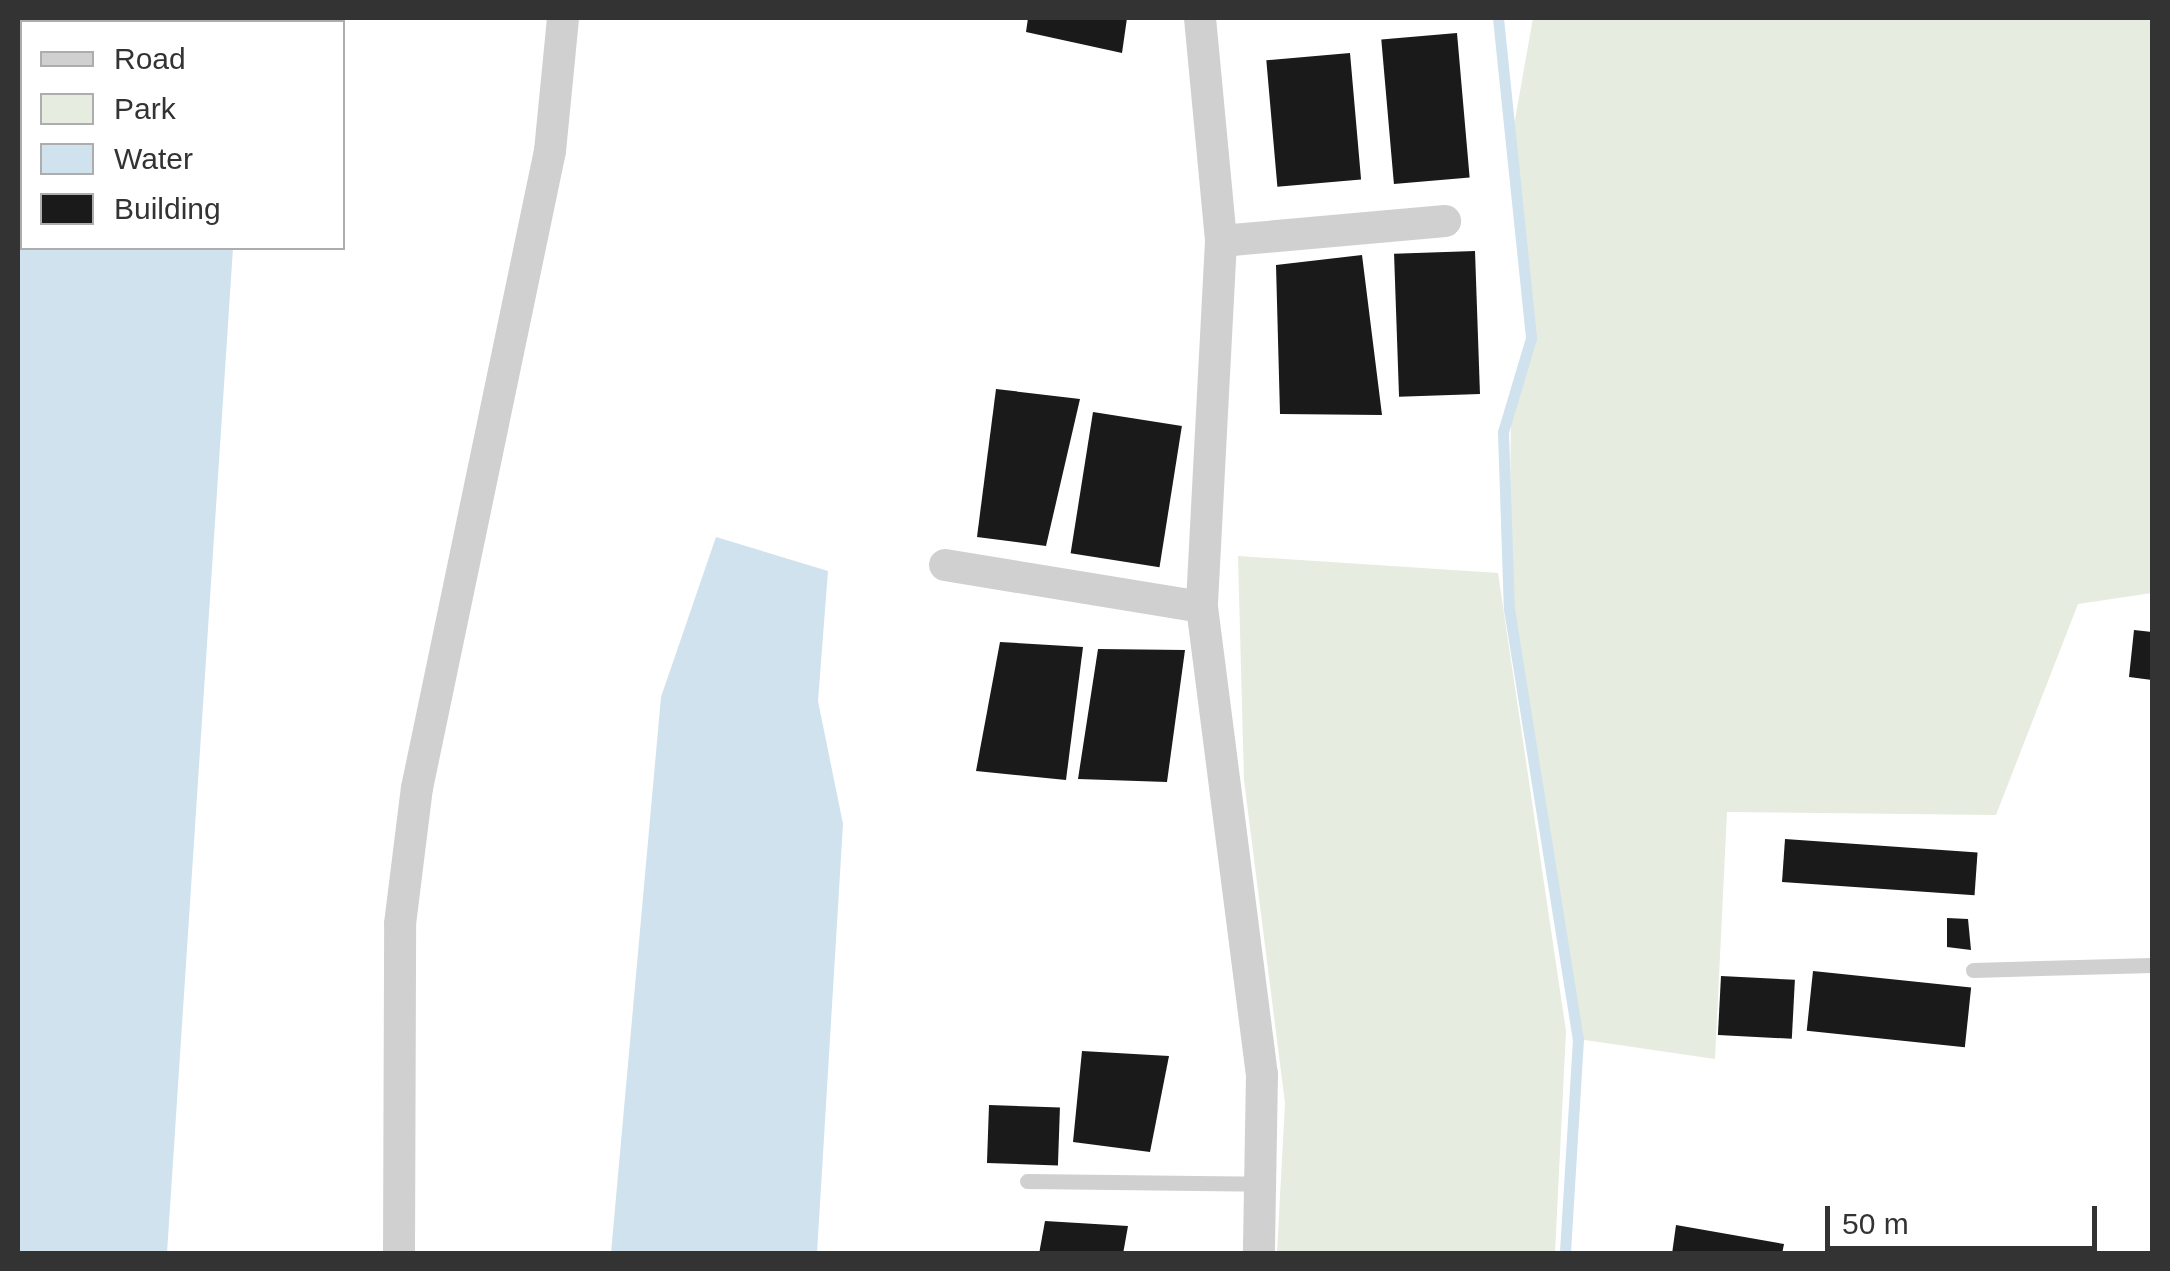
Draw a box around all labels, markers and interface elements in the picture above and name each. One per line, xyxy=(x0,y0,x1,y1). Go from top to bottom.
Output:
legend xyxy=(20,20,345,250)
text: Road xyxy=(114,42,186,75)
text: Park xyxy=(114,92,176,125)
text: Water xyxy=(114,142,193,175)
text: Building xyxy=(114,192,221,225)
scale bar xyxy=(1830,1186,2102,1248)
text: 50 m xyxy=(1842,1207,1909,1240)

